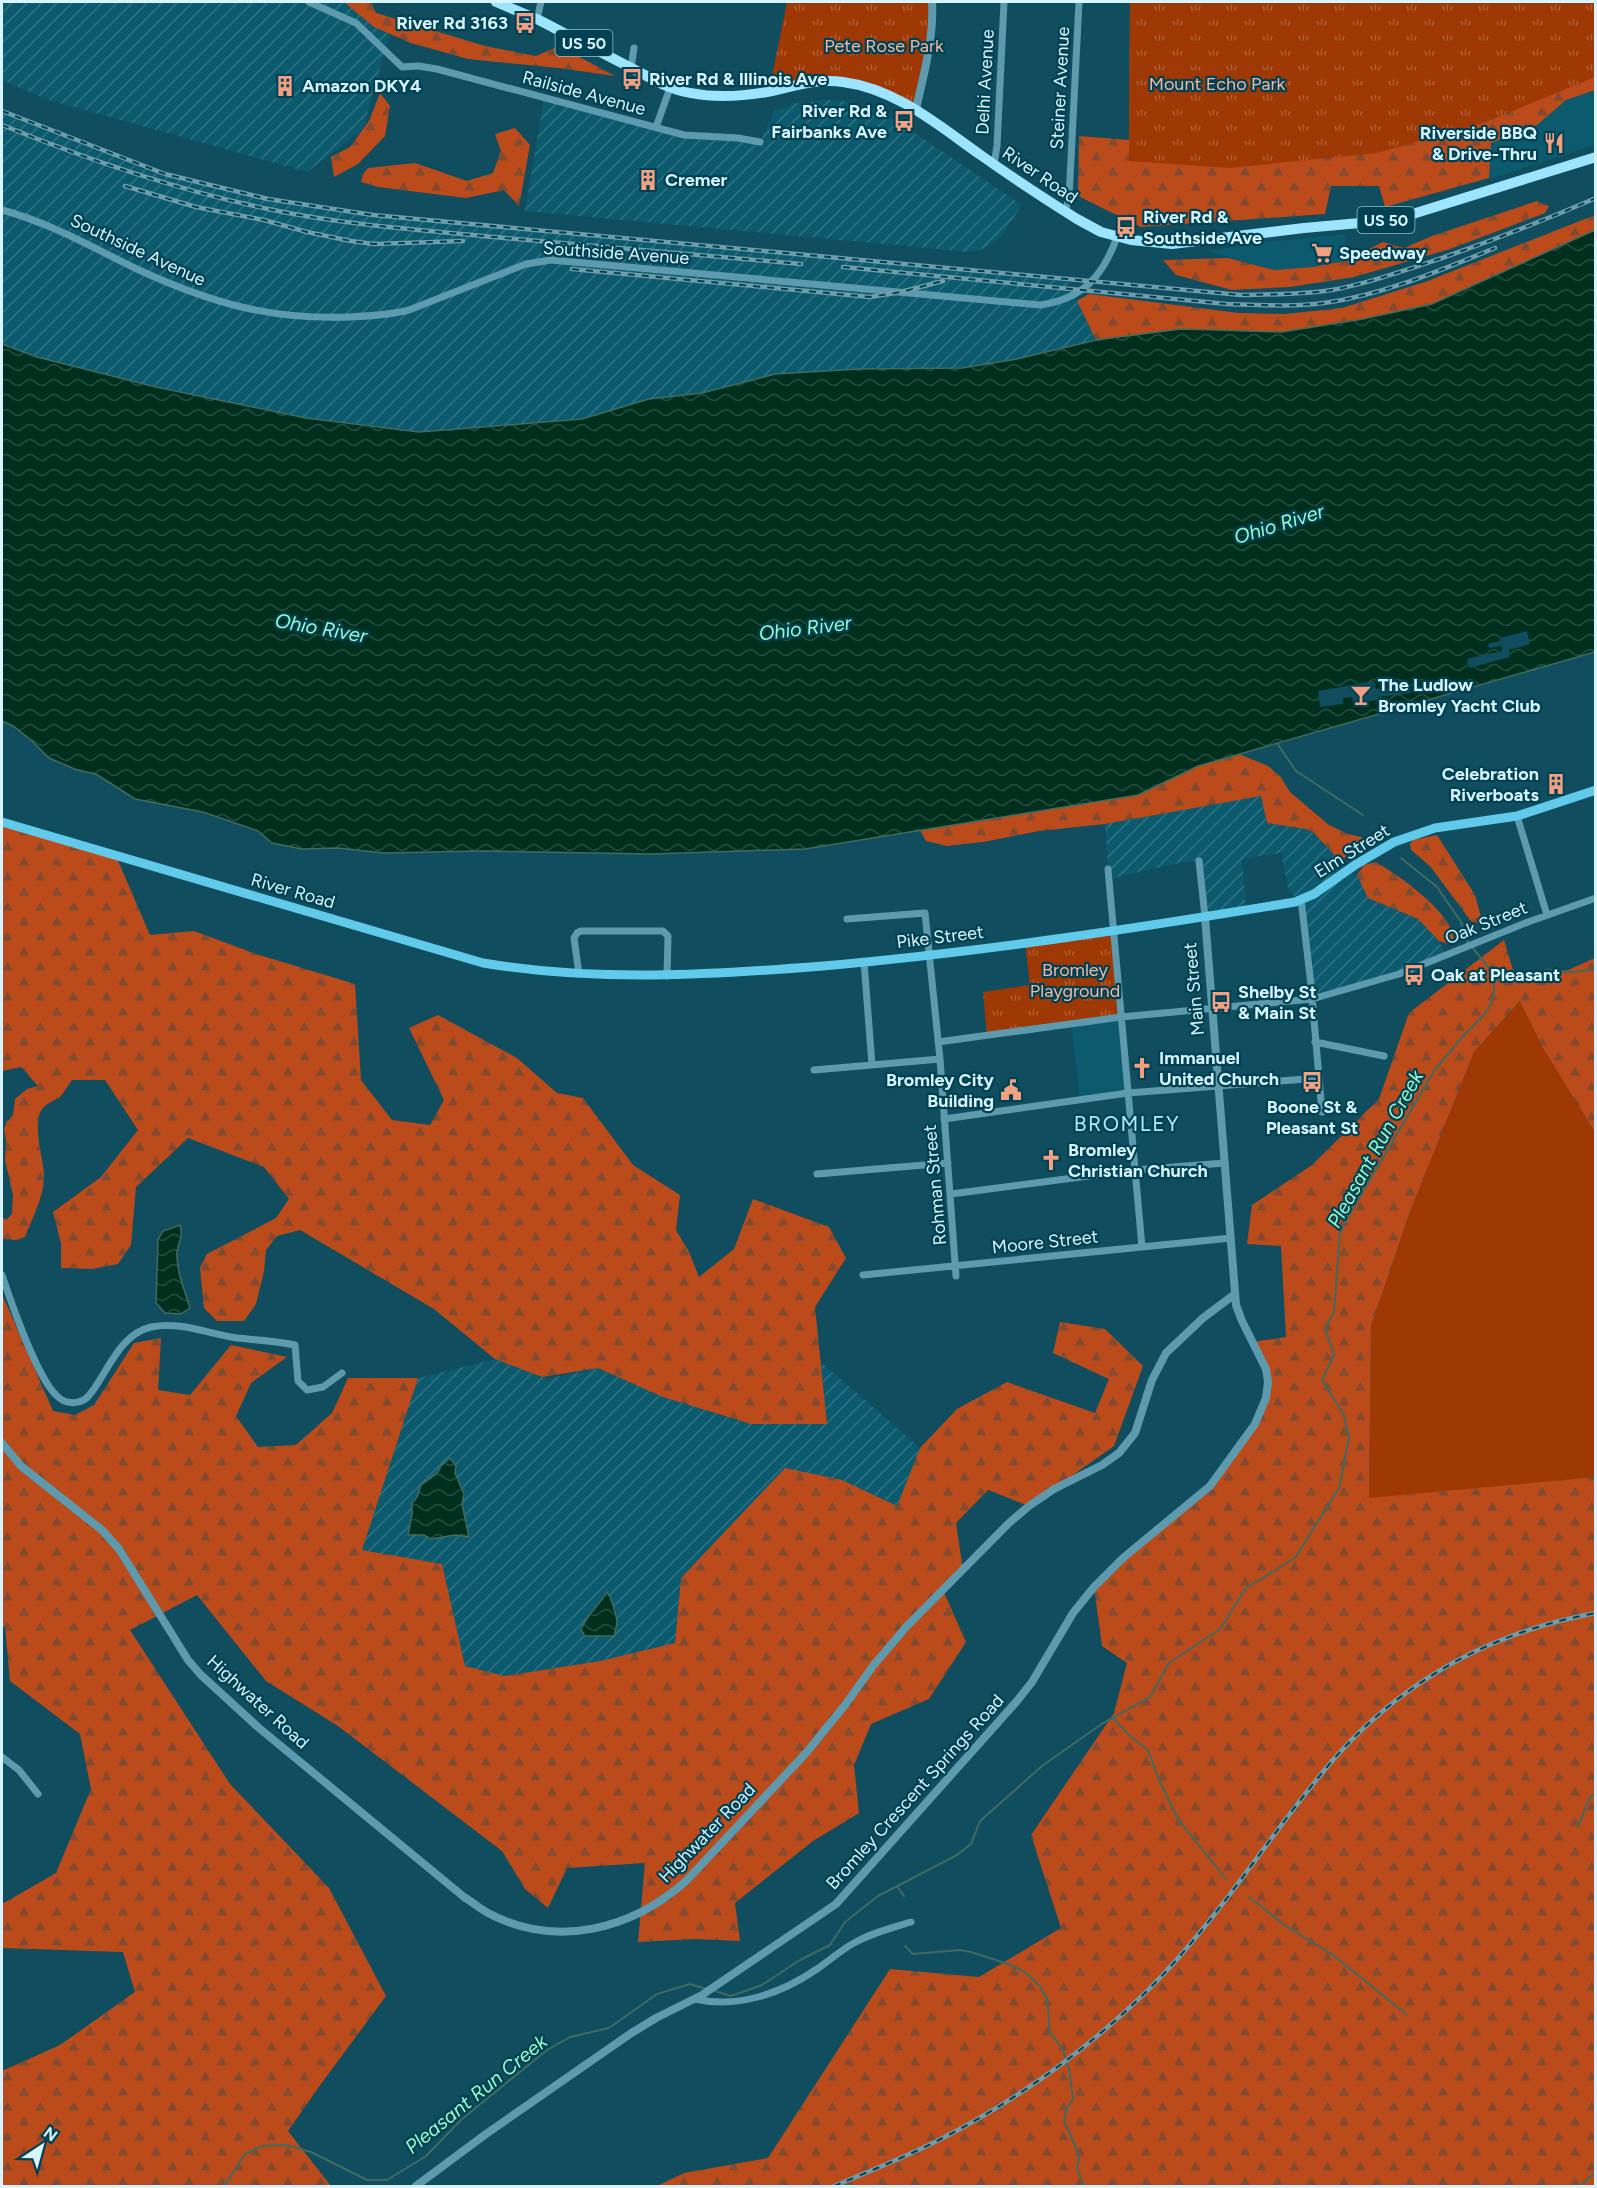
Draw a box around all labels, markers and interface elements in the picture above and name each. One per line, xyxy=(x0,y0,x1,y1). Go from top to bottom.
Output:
bus stop icon: River Rd 3163 xyxy=(513,11,537,35)
place label: River Rd 3163 xyxy=(396,12,508,34)
street label: Steiner Avenue xyxy=(1046,26,1074,150)
street label: Delhi Avenue xyxy=(971,28,999,135)
road number: US 50 xyxy=(556,30,612,56)
park label: Pete Rose Park xyxy=(824,35,944,57)
street label: Railside Avenue xyxy=(520,66,648,120)
bus stop icon: River Rd & Illinois Ave xyxy=(620,67,644,91)
place label: River Rd & Illinois Ave xyxy=(649,68,827,90)
park label: Mount Echo Park xyxy=(1149,73,1286,95)
building icon: Amazon DKY4 xyxy=(273,74,297,98)
place label: Amazon DKY4 xyxy=(302,75,421,97)
place label: River Rd & Fairbanks Ave xyxy=(771,100,887,143)
bus stop icon: River Rd & Fairbanks Ave xyxy=(892,109,916,133)
place label: Riverside BBQ & Drive-Thru xyxy=(1420,122,1537,165)
restaurant icon: Riverside BBQ & Drive-Thru xyxy=(1542,131,1566,155)
street label: River Road xyxy=(998,142,1082,208)
building icon: Cremer xyxy=(636,168,660,192)
place label: Cremer xyxy=(665,169,728,191)
place label: River Rd & Southside Ave xyxy=(1143,206,1262,249)
road number: US 50 xyxy=(1358,207,1414,233)
street label: Southside Avenue xyxy=(67,209,209,291)
bus stop icon: River Rd & Southside Ave xyxy=(1114,215,1138,239)
street label: Southside Avenue xyxy=(542,237,690,269)
supermarket icon: Speedway xyxy=(1310,241,1334,265)
place label: Speedway xyxy=(1339,242,1426,264)
water label: Ohio River xyxy=(1231,499,1328,549)
water label: Ohio River xyxy=(273,608,370,648)
water label: Ohio River xyxy=(757,610,854,646)
place label: The Ludlow Bromley Yacht Club xyxy=(1378,674,1541,717)
bar icon: The Ludlow Bromley Yacht Club xyxy=(1349,683,1373,707)
place label: Celebration Riverboats xyxy=(1442,763,1540,806)
building icon: Celebration Riverboats xyxy=(1544,772,1568,796)
street label: Elm Street xyxy=(1310,819,1394,883)
street label: River Road xyxy=(248,869,338,913)
street label: Oak Street xyxy=(1442,896,1531,949)
street label: Pike Street xyxy=(895,921,985,953)
street label: Main Street xyxy=(1179,941,1209,1037)
park label: Bromley Playground xyxy=(1030,959,1120,1002)
bus stop icon: Oak at Pleasant xyxy=(1402,963,1426,987)
place label: Oak at Pleasant xyxy=(1431,964,1560,986)
place label: Shelby St & Main St xyxy=(1238,981,1317,1024)
bus stop icon: Shelby St & Main St xyxy=(1209,990,1233,1014)
place label: Immanuel United Church xyxy=(1159,1047,1279,1090)
church icon: Immanuel United Church xyxy=(1130,1056,1154,1080)
water label: Pleasant Run Creek xyxy=(1322,1065,1429,1232)
place label: Bromley City Building xyxy=(886,1069,995,1112)
bus stop icon: Boone St & Pleasant St xyxy=(1300,1070,1324,1094)
public building icon: Bromley City Building xyxy=(999,1078,1023,1102)
place label: Boone St & Pleasant St xyxy=(1266,1096,1358,1139)
district label: BROMLEY xyxy=(1074,1111,1180,1136)
street label: Rohman Street xyxy=(919,1124,951,1246)
place label: Bromley Christian Church xyxy=(1068,1139,1208,1182)
church icon: Bromley Christian Church xyxy=(1039,1148,1063,1172)
street label: Moore Street xyxy=(991,1225,1099,1259)
street label: Highwater Road xyxy=(202,1650,314,1754)
street label: Bromley Crescent Springs Road xyxy=(821,1690,1009,1894)
street label: Highwater Road xyxy=(654,1779,760,1887)
water label: Pleasant Run Creek xyxy=(400,2028,553,2159)
north arrow xyxy=(12,2116,72,2176)
text: N xyxy=(40,2123,61,2146)

